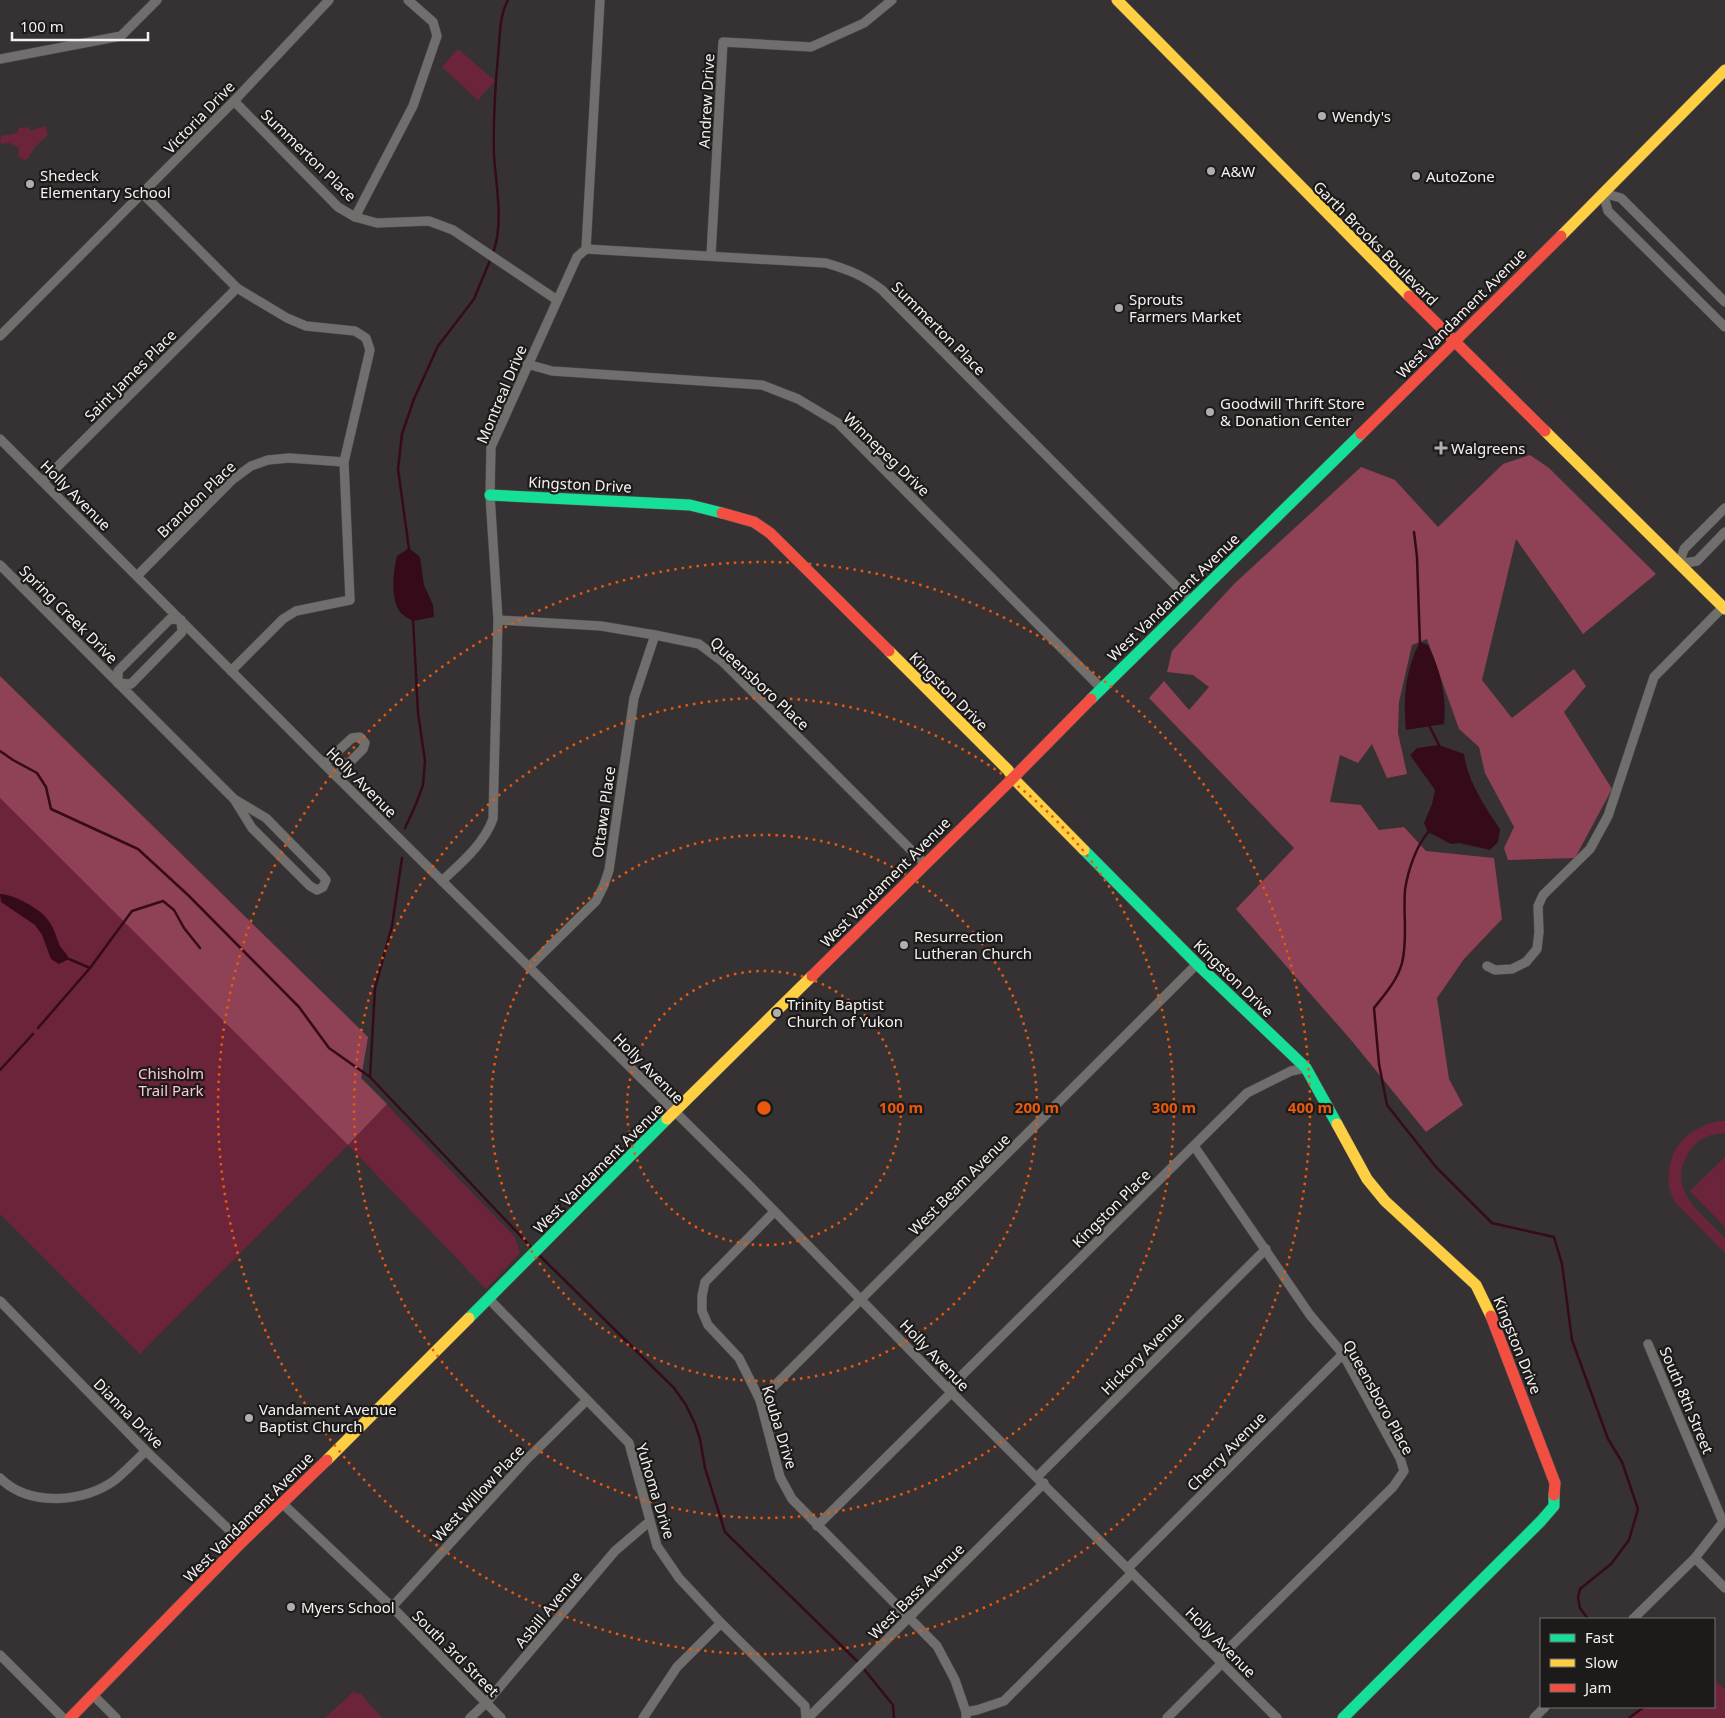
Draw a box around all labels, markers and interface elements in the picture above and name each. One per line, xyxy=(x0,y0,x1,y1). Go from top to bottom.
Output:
scale bar xyxy=(12,10,149,42)
text: 100 m xyxy=(20,16,64,36)
street label: Andrew Drive xyxy=(694,53,718,149)
street label: Victoria Drive xyxy=(159,76,239,158)
street label: Summerton Place xyxy=(257,104,361,206)
place label: Wendy's xyxy=(1332,106,1391,126)
marker: Wendy's xyxy=(1316,110,1328,122)
place label: A&W xyxy=(1221,161,1255,181)
place label: Shedeck Elementary School xyxy=(40,165,171,202)
marker: A&W xyxy=(1205,165,1217,177)
place label: AutoZone xyxy=(1426,166,1495,186)
marker: AutoZone xyxy=(1410,170,1422,182)
street label: Garth Brooks Boulevard xyxy=(1309,176,1443,310)
marker: Shedeck Elementary School xyxy=(24,178,36,190)
street label: West Vandament Avenue xyxy=(1392,244,1530,382)
street label: Summerton Place xyxy=(888,277,990,379)
place label: Sprouts Farmers Market xyxy=(1129,289,1242,326)
marker: Sprouts Farmers Market xyxy=(1113,302,1125,314)
street label: Saint James Place xyxy=(80,325,180,425)
street label: Montreal Drive xyxy=(471,342,531,446)
place label: Goodwill Thrift Store & Donation Center xyxy=(1220,393,1365,430)
marker: Goodwill Thrift Store & Donation Center xyxy=(1204,406,1216,418)
street label: Winnepeg Drive xyxy=(840,408,934,500)
place label: Walgreens xyxy=(1451,438,1525,458)
marker: Walgreens xyxy=(1435,442,1447,454)
street label: Holly Avenue xyxy=(36,455,116,535)
street label: Brandon Place xyxy=(152,456,240,542)
street label: Kingston Drive xyxy=(528,471,632,497)
street label: West Vandament Avenue xyxy=(1103,529,1243,665)
street label: Spring Creek Drive xyxy=(16,561,122,667)
street label: Queensboro Place xyxy=(706,632,814,734)
street label: Kingston Drive xyxy=(905,647,993,735)
street label: Holly Avenue xyxy=(322,742,402,822)
street label: Ottawa Place xyxy=(587,765,619,859)
street label: West Vandament Avenue xyxy=(816,813,954,951)
place label: Resurrection Lutheran Church xyxy=(914,926,1032,963)
street label: Kingston Drive xyxy=(1190,935,1278,1021)
marker: Resurrection Lutheran Church xyxy=(898,939,910,951)
place label: Trinity Baptist Church of Yukon xyxy=(787,994,903,1031)
marker: Trinity Baptist Church of Yukon xyxy=(771,1007,783,1019)
street label: Holly Avenue xyxy=(609,1028,689,1108)
park label: Chisholm Trail Park xyxy=(138,1063,204,1100)
text: 100 m xyxy=(879,1097,923,1117)
text: 200 m xyxy=(1015,1097,1059,1117)
text: 300 m xyxy=(1152,1097,1196,1117)
text: 400 m xyxy=(1288,1097,1332,1117)
street label: West Vandament Avenue xyxy=(529,1099,667,1237)
centre of rings xyxy=(755,1099,773,1117)
street label: West Beam Avenue xyxy=(904,1129,1014,1239)
street label: Kingston Place xyxy=(1067,1164,1155,1252)
street label: Kingston Drive xyxy=(1489,1293,1547,1397)
street label: Hickory Avenue xyxy=(1096,1307,1188,1399)
street label: Holly Avenue xyxy=(896,1315,974,1395)
street label: Queensboro Place xyxy=(1339,1336,1419,1458)
street label: South 8th Street xyxy=(1655,1344,1719,1457)
street label: Dianna Drive xyxy=(90,1374,168,1452)
street label: Kouba Drive xyxy=(758,1383,802,1471)
place label: Vandament Avenue Baptist Church xyxy=(259,1399,397,1436)
street label: Cherry Avenue xyxy=(1182,1407,1270,1495)
marker: Vandament Avenue Baptist Church xyxy=(243,1412,255,1424)
street label: West Willow Place xyxy=(428,1440,528,1546)
street label: Yuhoma Drive xyxy=(632,1441,680,1541)
street label: West Vandament Avenue xyxy=(179,1448,317,1586)
street label: West Bass Avenue xyxy=(864,1539,968,1643)
street label: Asbill Avenue xyxy=(510,1567,586,1651)
place label: Myers School xyxy=(301,1597,395,1617)
marker: Myers School xyxy=(285,1601,297,1613)
street label: Holly Avenue xyxy=(1181,1602,1261,1682)
street label: South 3rd Street xyxy=(408,1605,504,1701)
legend xyxy=(1540,1618,1715,1708)
text: Fast xyxy=(1585,1627,1614,1647)
text: Slow xyxy=(1585,1652,1618,1672)
text: Jam xyxy=(1583,1677,1612,1697)

